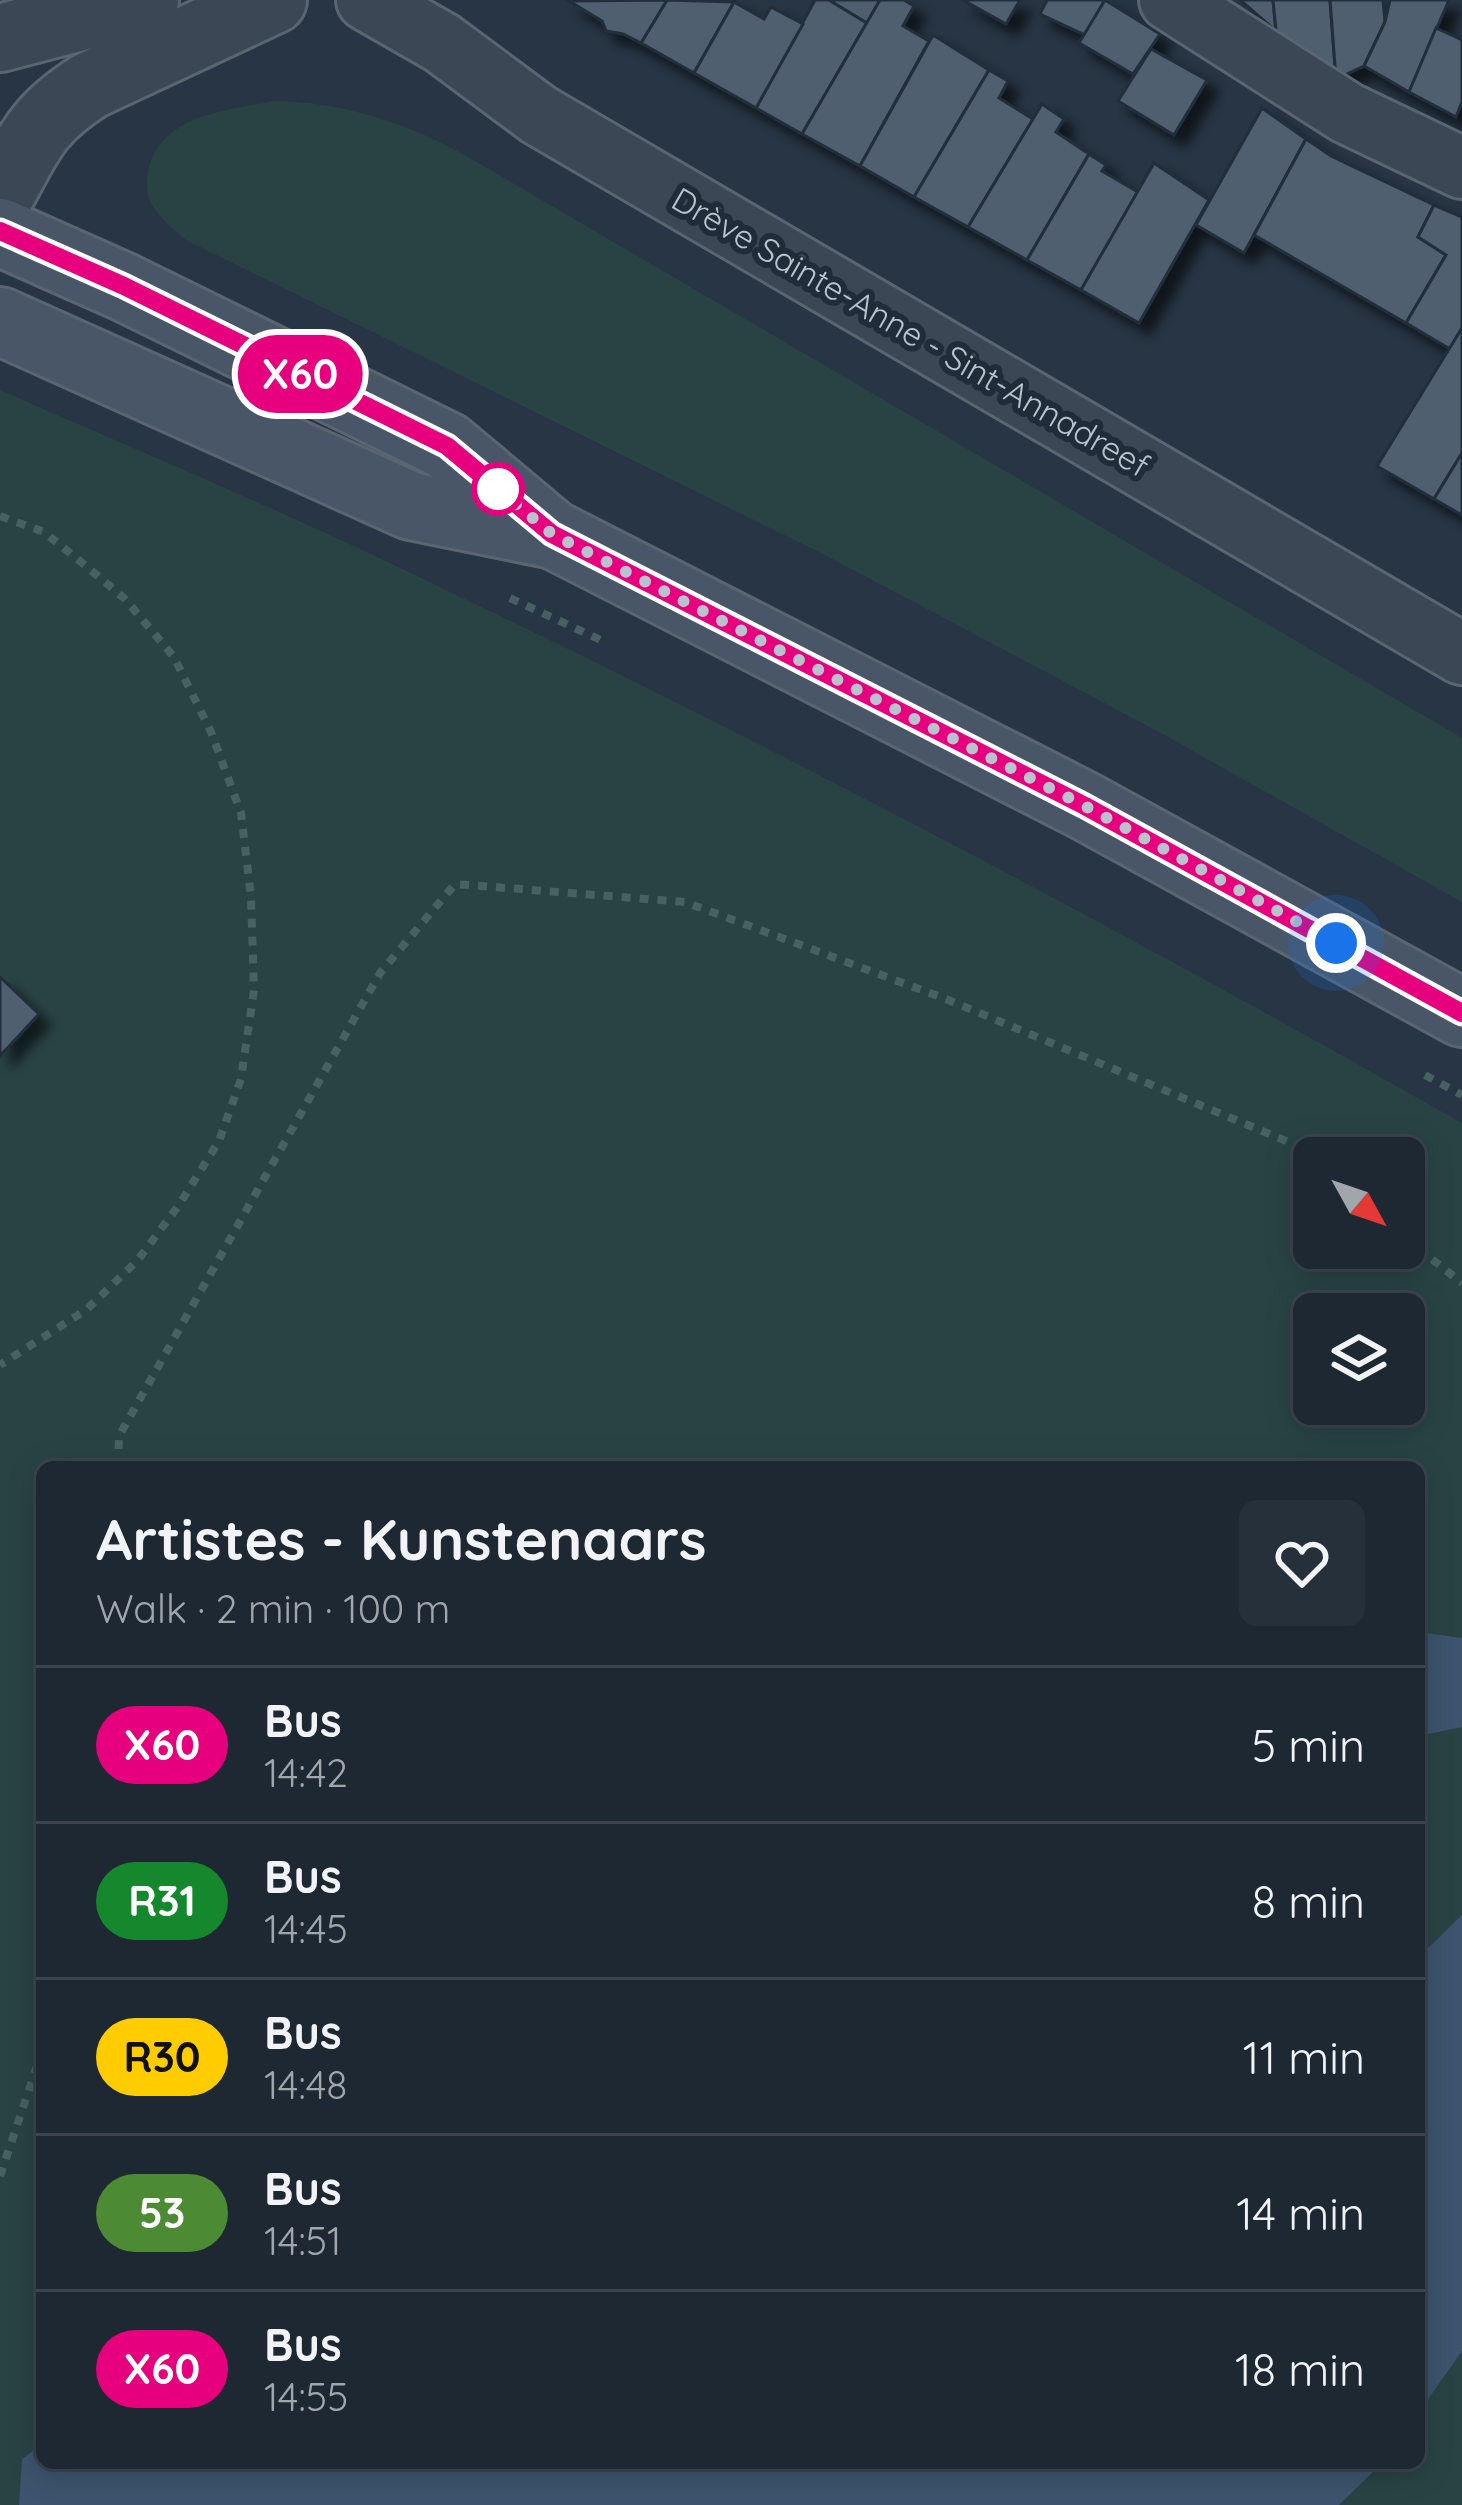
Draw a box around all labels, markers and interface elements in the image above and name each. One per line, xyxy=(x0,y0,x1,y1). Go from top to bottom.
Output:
street label: Drève Sainte-Anne - Sint-Annadreef xyxy=(665,178,1157,486)
line badge: X60 xyxy=(231,335,369,413)
text: X60 xyxy=(262,347,338,400)
unlabelled marker xyxy=(473,464,523,514)
your location xyxy=(1306,913,1366,973)
north arrow xyxy=(1293,1137,1425,1269)
map controls xyxy=(1293,1137,1425,1425)
button: layers xyxy=(1293,1293,1425,1425)
button: heart xyxy=(1239,1500,1365,1626)
text: Artistes - Kunstenaars xyxy=(96,1503,707,1574)
text: Walk · 2 min · 100 m xyxy=(96,1584,450,1633)
text: Bus xyxy=(264,1692,342,1748)
text: 5 min xyxy=(1252,1717,1365,1773)
text: X60 xyxy=(124,1718,200,1771)
text: 14:42 xyxy=(264,1748,348,1797)
text: Bus xyxy=(264,1848,342,1904)
text: 8 min xyxy=(1252,1873,1365,1929)
text: R31 xyxy=(128,1874,196,1927)
text: 14:45 xyxy=(264,1904,348,1953)
text: Bus xyxy=(264,2004,342,2060)
text: 11 min xyxy=(1243,2029,1365,2085)
text: R30 xyxy=(123,2030,201,2083)
text: 14:48 xyxy=(264,2060,347,2109)
text: Bus xyxy=(264,2160,342,2216)
text: 14 min xyxy=(1236,2185,1365,2241)
text: 53 xyxy=(139,2186,185,2239)
text: 14:51 xyxy=(264,2216,341,2265)
text: Bus xyxy=(264,2316,342,2372)
text: 18 min xyxy=(1235,2341,1365,2397)
text: X60 xyxy=(124,2342,200,2395)
text: 14:55 xyxy=(264,2372,348,2421)

